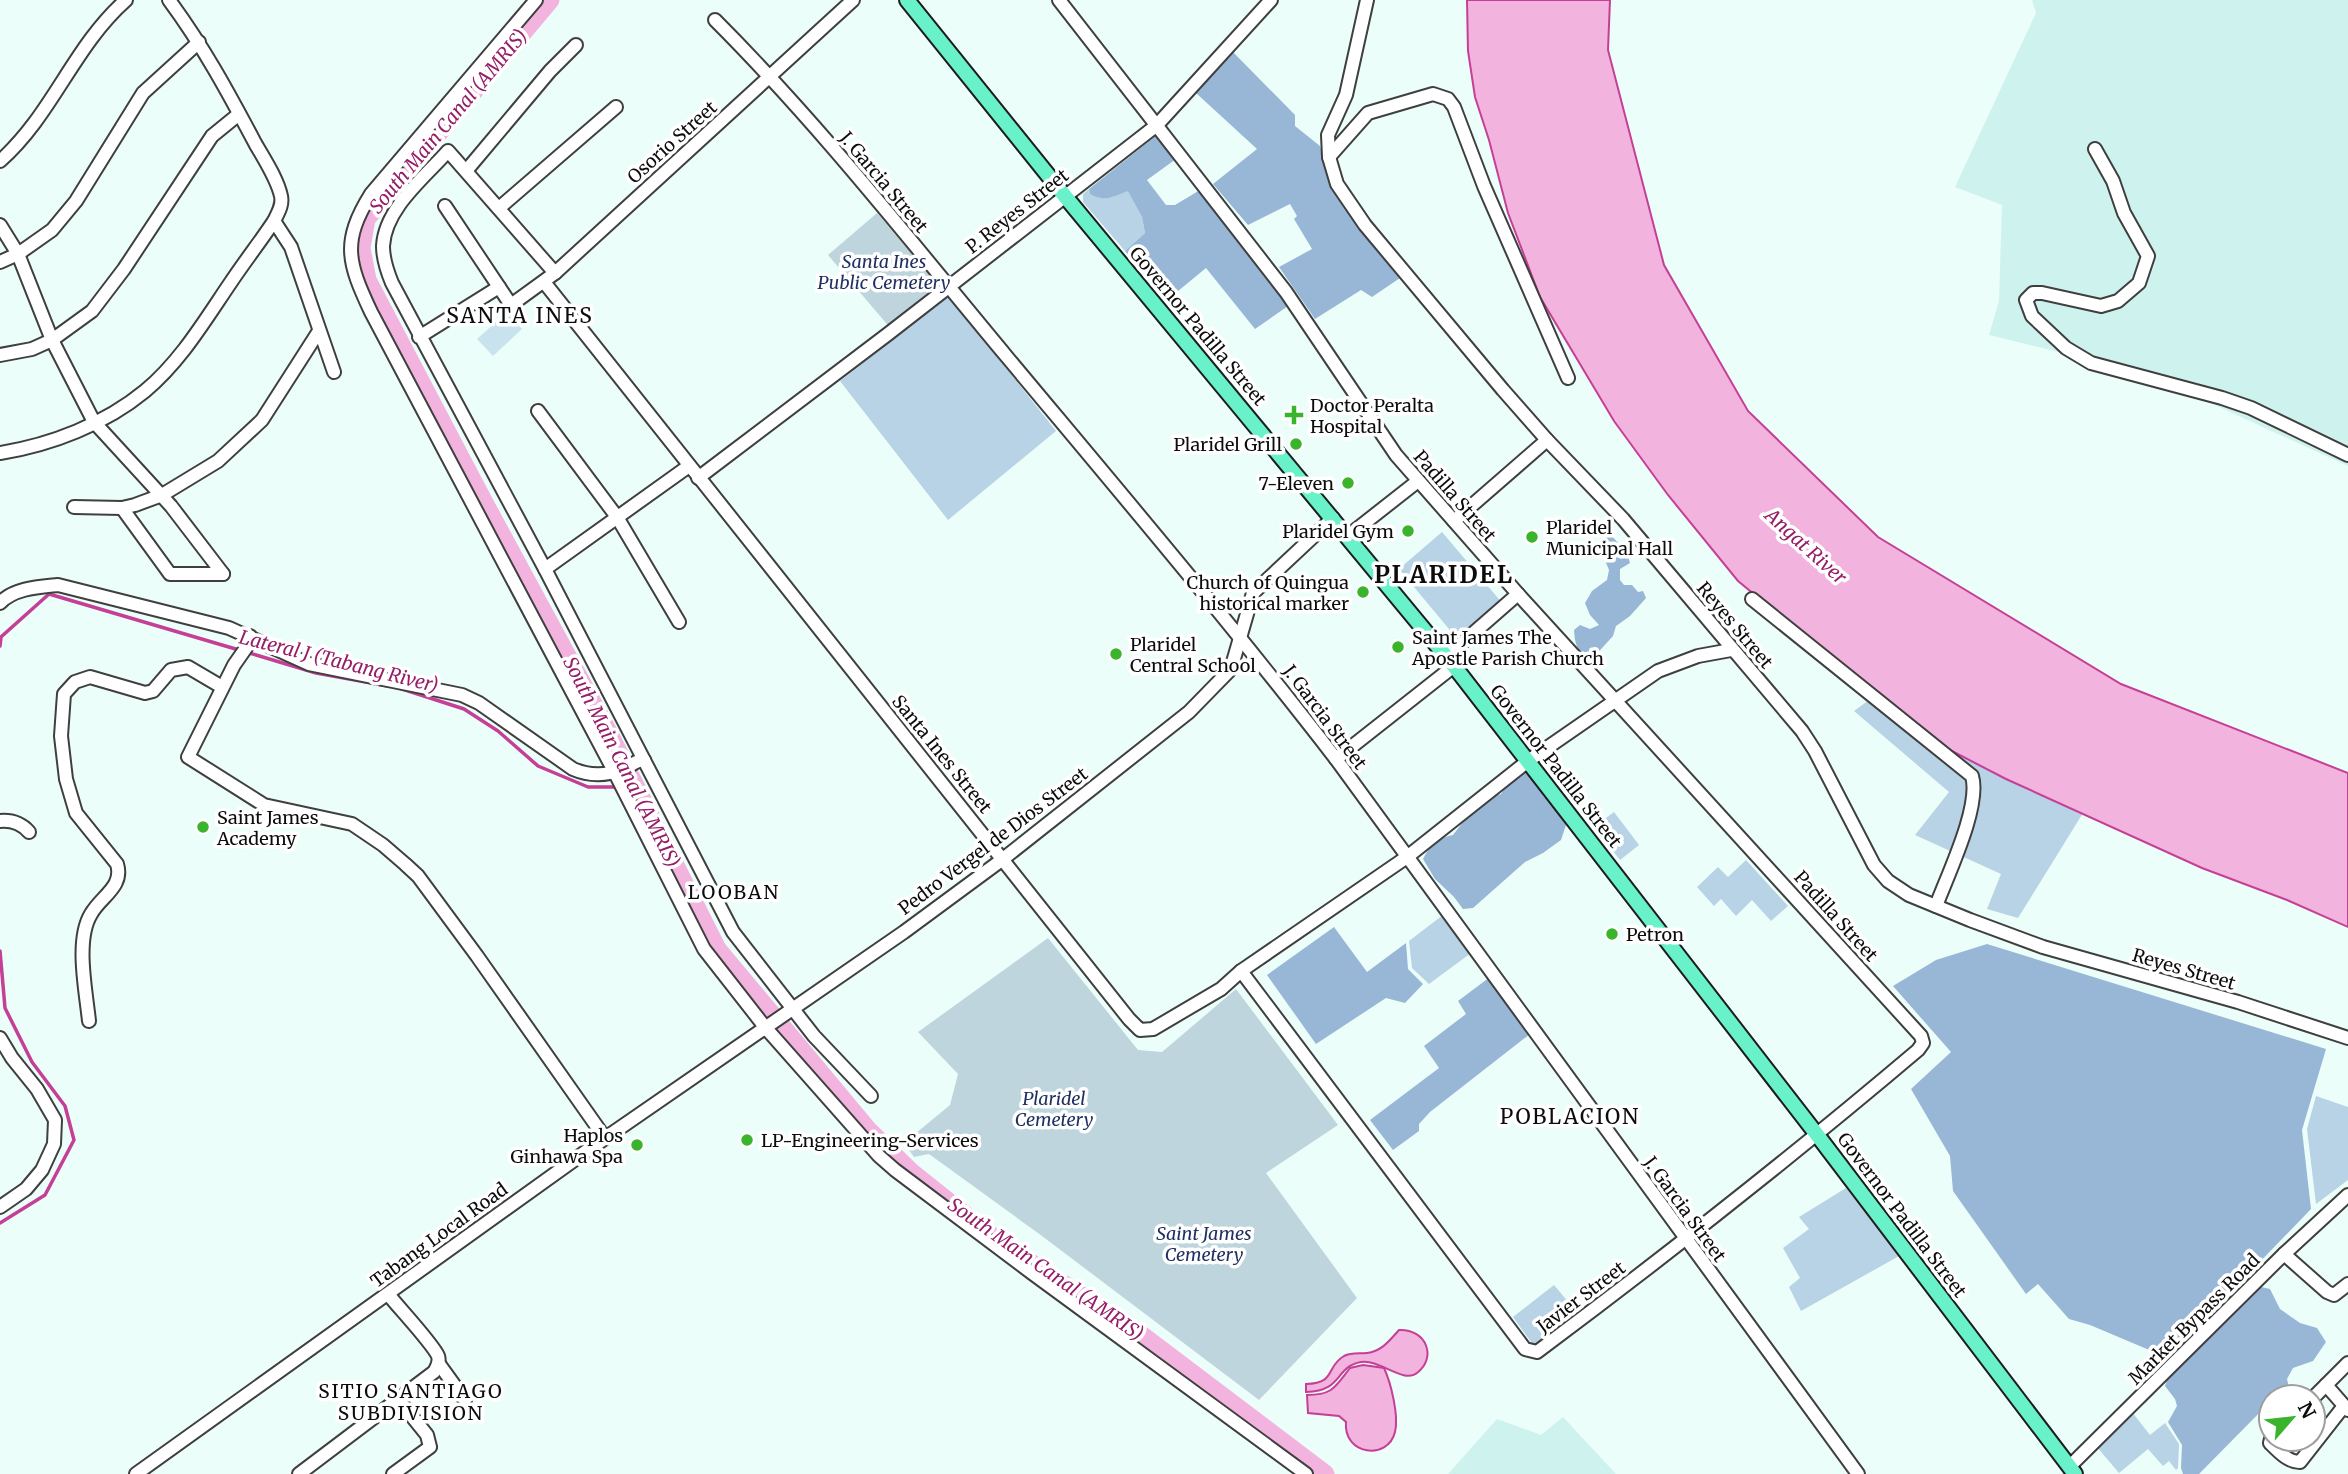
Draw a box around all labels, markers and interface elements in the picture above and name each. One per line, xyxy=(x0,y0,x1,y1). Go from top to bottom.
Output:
water label: South Main Canal (AMRIS) xyxy=(364,24,532,218)
street label: Osorio Street xyxy=(623,96,721,188)
street label: J. Garcia Street xyxy=(834,126,933,237)
street label: P. Reyes Street xyxy=(961,164,1073,258)
street label: Governor Padilla Street xyxy=(1125,242,1271,410)
park label: Santa Ines Public Cemetery xyxy=(818,250,951,294)
district label: SANTA INES xyxy=(446,302,594,329)
place label: Doctor Peralta Hospital xyxy=(1310,394,1434,438)
marker: Doctor Peralta Hospital xyxy=(1284,405,1304,425)
place label: Plaridel Grill xyxy=(1173,433,1282,456)
marker: Plaridel Grill xyxy=(1288,436,1304,452)
street label: Padilla Street xyxy=(1409,445,1501,547)
place label: 7-Eleven xyxy=(1258,472,1334,495)
marker: 7-Eleven xyxy=(1340,475,1356,491)
water label: Angat River xyxy=(1759,502,1852,589)
place label: Plaridel Municipal Hall xyxy=(1546,516,1673,560)
place label: Plaridel Gym xyxy=(1282,520,1394,543)
marker: Plaridel Gym xyxy=(1400,523,1416,539)
marker: Plaridel Municipal Hall xyxy=(1524,529,1540,545)
district label: PLARIDEL xyxy=(1374,559,1514,590)
place label: Church of Quingua historical marker xyxy=(1187,571,1349,615)
street label: Reyes Street xyxy=(1692,577,1778,673)
marker: Church of Quingua historical marker xyxy=(1355,584,1371,600)
water label: Lateral J (Tabang River) xyxy=(237,625,441,697)
place label: Saint James The Apostle Parish Church xyxy=(1411,626,1604,670)
place label: Plaridel Central School xyxy=(1130,633,1256,677)
marker: Saint James The Apostle Parish Church xyxy=(1390,639,1406,655)
marker: Plaridel Central School xyxy=(1108,646,1124,662)
water label: South Main Canal (AMRIS) xyxy=(558,653,686,871)
street label: J. Garcia Street xyxy=(1278,659,1372,774)
street label: Governor Padilla Street xyxy=(1485,680,1627,852)
street label: Santa Ines Street xyxy=(887,690,997,818)
street label: Pedro Vergel de Dios Street xyxy=(894,762,1092,920)
place label: Saint James Academy xyxy=(216,806,319,850)
marker: Saint James Academy xyxy=(195,819,211,835)
street label: Padilla Street xyxy=(1789,866,1883,966)
district label: LOOBAN xyxy=(688,880,780,904)
place label: Petron xyxy=(1626,923,1684,946)
marker: Petron xyxy=(1604,926,1620,942)
street label: Reyes Street xyxy=(2130,943,2238,995)
park label: Plaridel Cemetery xyxy=(1015,1087,1093,1131)
district label: POBLACION xyxy=(1500,1103,1640,1130)
place label: Haplos Ginhawa Spa xyxy=(511,1124,623,1168)
street label: Governor Padilla Street xyxy=(1832,1128,1972,1302)
place label: LP-Engineering-Services xyxy=(761,1129,979,1152)
marker: LP-Engineering-Services xyxy=(739,1132,755,1148)
marker: Haplos Ginhawa Spa xyxy=(629,1137,645,1153)
street label: J. Garcia Street xyxy=(1638,1151,1731,1266)
street label: Tabang Local Road xyxy=(366,1177,512,1292)
water label: South Main Canal (AMRIS) xyxy=(944,1192,1148,1346)
park label: Saint James Cemetery xyxy=(1156,1222,1252,1266)
street label: Market Bypass Road xyxy=(2124,1249,2264,1389)
street label: Javier Street xyxy=(1531,1256,1630,1338)
district label: SITIO SANTIAGO SUBDIVISION xyxy=(318,1379,504,1425)
north arrow xyxy=(2257,1383,2327,1453)
text: N xyxy=(2293,1398,2321,1422)

